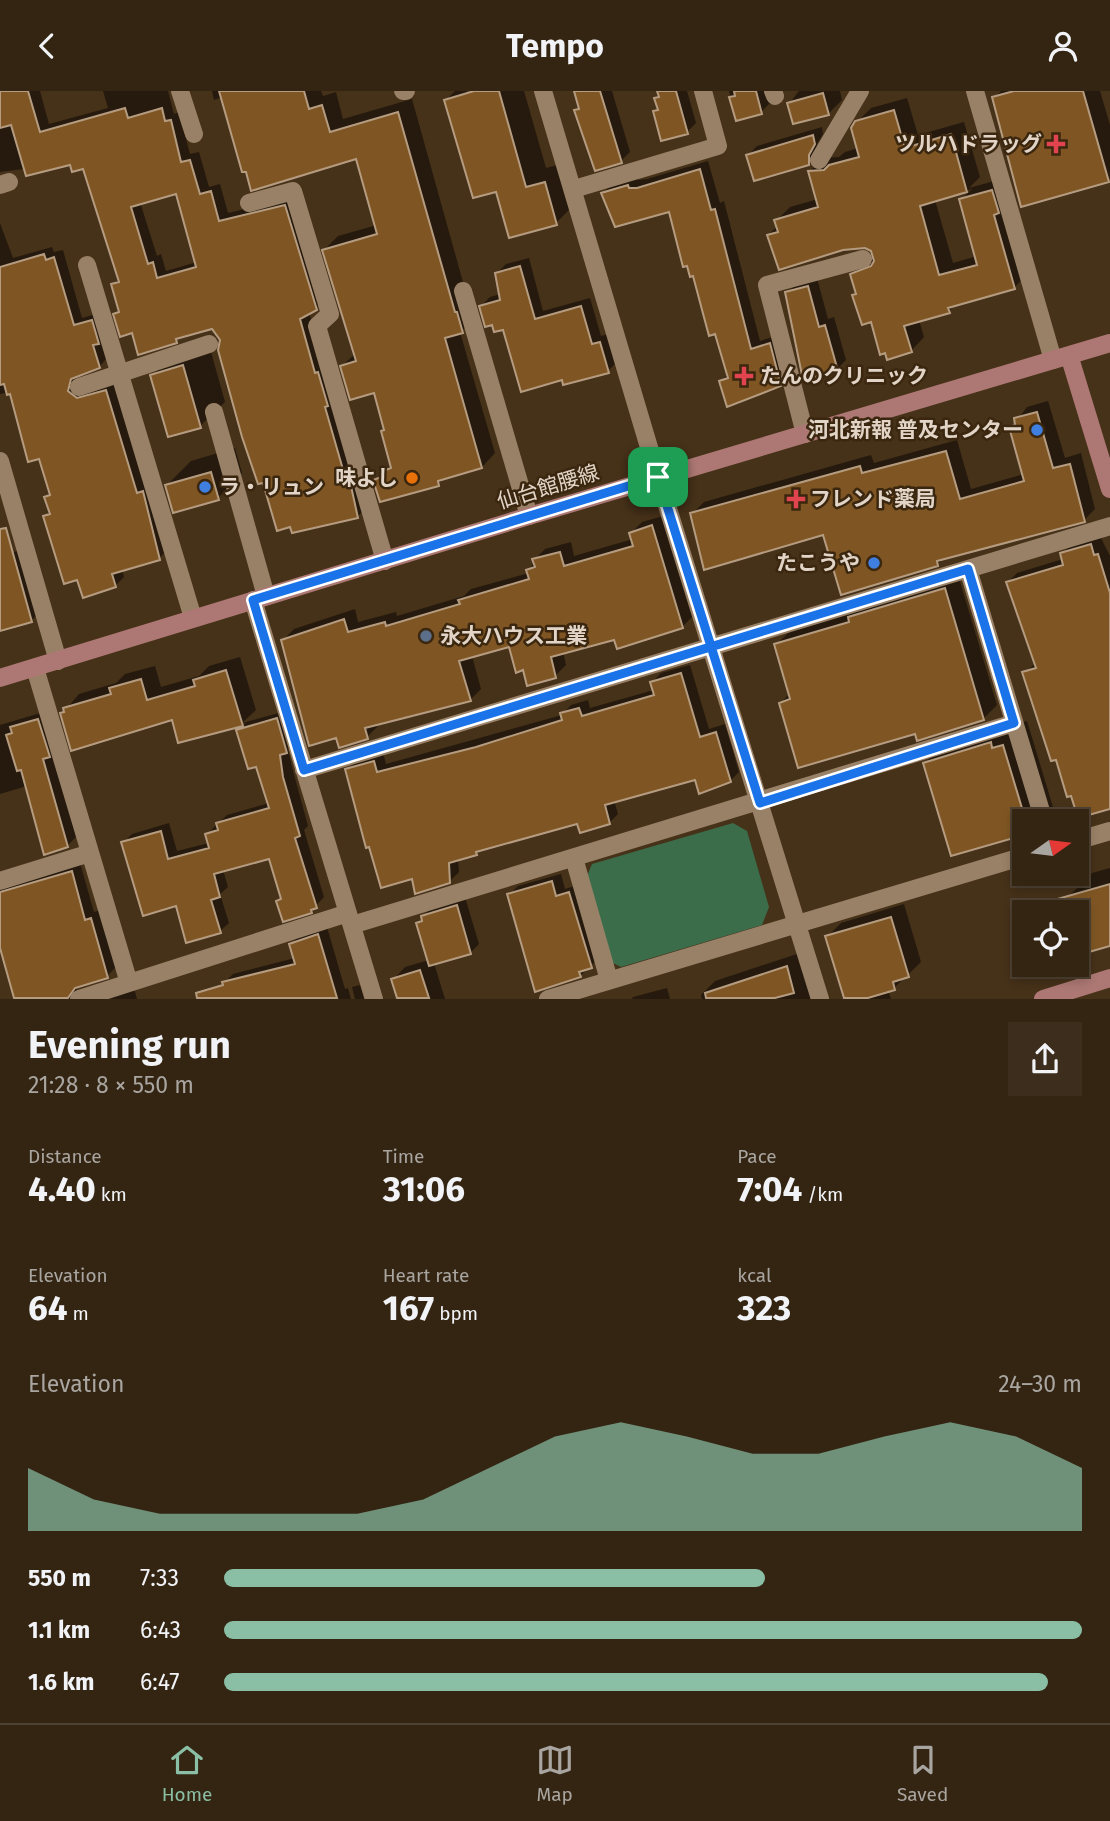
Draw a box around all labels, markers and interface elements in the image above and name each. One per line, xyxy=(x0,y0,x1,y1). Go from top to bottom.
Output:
icon: back xyxy=(28,27,66,65)
text: Tempo xyxy=(506,27,604,65)
icon: person xyxy=(1044,27,1082,65)
place label: ツルハドラッグ xyxy=(895,131,1042,157)
marker: ツルハドラッグ xyxy=(1048,136,1064,152)
place label: たんのクリニック xyxy=(760,363,928,389)
marker: たんのクリニック xyxy=(734,366,754,386)
place label: 河北新報 普及センター xyxy=(808,417,1023,443)
marker: 河北新報 普及センター xyxy=(1029,422,1045,438)
pin xyxy=(628,447,688,507)
icon: arrive xyxy=(639,458,677,496)
street label: 仙台館腰線 xyxy=(494,459,602,515)
place label: 味よし xyxy=(335,465,398,491)
marker: 味よし xyxy=(404,470,420,486)
place label: ラ・リュン xyxy=(219,474,324,500)
marker: ラ・リュン xyxy=(197,479,213,495)
place label: フレンド薬局 xyxy=(810,486,936,512)
marker: フレンド薬局 xyxy=(788,491,804,507)
place label: たこうや xyxy=(776,550,860,576)
marker: たこうや xyxy=(866,555,882,571)
place label: 永大ハウス工業 xyxy=(440,623,587,649)
marker: 永大ハウス工業 xyxy=(418,628,434,644)
north arrow xyxy=(1012,809,1088,885)
map controls xyxy=(1012,809,1089,977)
button: locate xyxy=(1012,900,1089,977)
text: Evening run xyxy=(28,1022,231,1068)
button: share xyxy=(1008,1022,1082,1096)
text: 21:28 · 8 × 550 m xyxy=(28,1071,194,1099)
text: Distance xyxy=(28,1145,102,1168)
text: Time xyxy=(383,1145,424,1168)
text: Pace xyxy=(737,1145,777,1168)
text: 4.40 xyxy=(28,1168,96,1210)
text: 31:06 xyxy=(383,1168,465,1210)
text: 7:04 xyxy=(737,1168,802,1210)
text: km xyxy=(96,1183,127,1206)
text: /km xyxy=(802,1183,843,1206)
text: Elevation xyxy=(28,1264,108,1287)
text: Heart rate xyxy=(383,1264,469,1287)
text: kcal xyxy=(737,1264,772,1287)
text: 64 xyxy=(28,1287,68,1329)
text: 167 xyxy=(383,1287,434,1329)
text: 323 xyxy=(737,1287,791,1329)
text: m xyxy=(68,1302,89,1325)
text: bpm xyxy=(434,1302,478,1325)
text: Elevation xyxy=(28,1370,124,1398)
text: 24–30 m xyxy=(998,1370,1082,1398)
text: 550 m xyxy=(28,1564,91,1592)
text: 7:33 xyxy=(140,1564,179,1592)
text: 1.1 km xyxy=(28,1616,90,1644)
text: 6:43 xyxy=(140,1616,181,1644)
text: 1.6 km xyxy=(28,1668,95,1696)
text: 6:47 xyxy=(140,1668,180,1696)
tab: Home xyxy=(162,1741,212,1806)
tab: Map xyxy=(536,1741,574,1806)
tab: Saved xyxy=(897,1741,948,1806)

